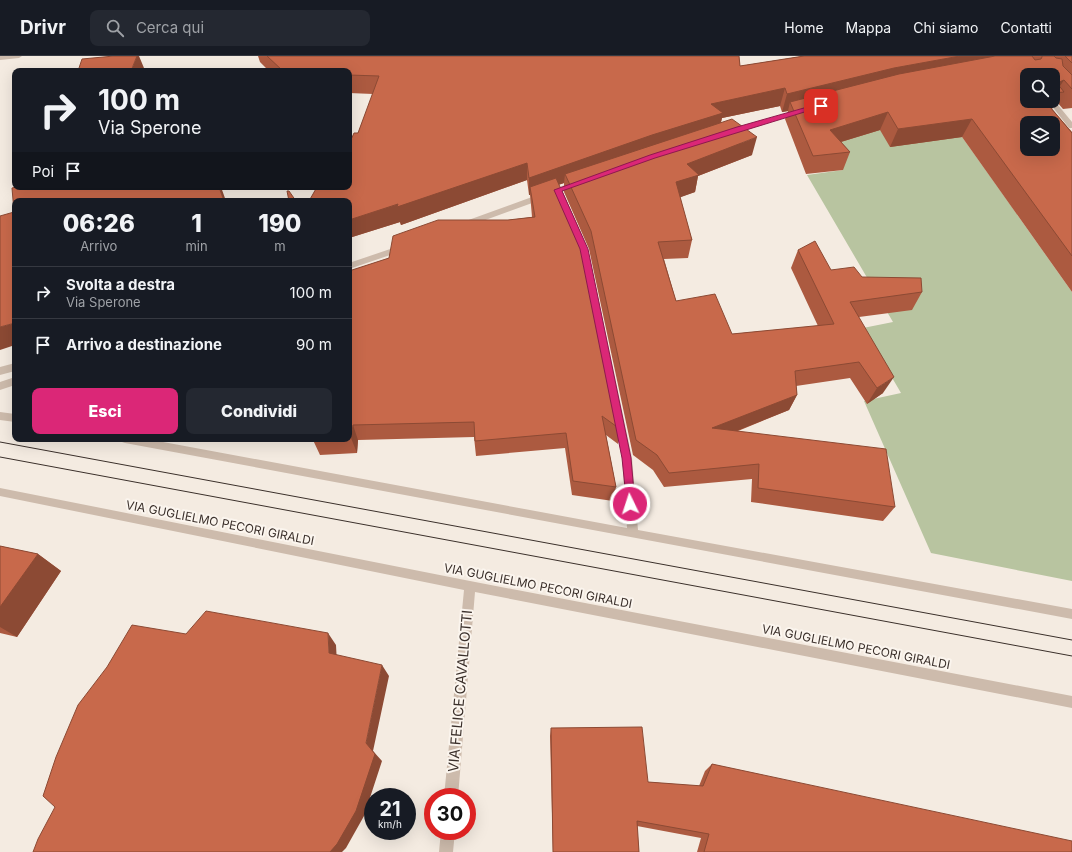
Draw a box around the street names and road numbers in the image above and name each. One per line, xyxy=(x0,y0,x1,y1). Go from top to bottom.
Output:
street label: VIA GUGLIELMO PECORI GIRALDI xyxy=(125,497,315,548)
street label: VIA GUGLIELMO PECORI GIRALDI xyxy=(443,560,633,611)
street label: VIA FELICE CAVALLOTTI xyxy=(444,609,475,773)
street label: VIA GUGLIELMO PECORI GIRALDI xyxy=(761,621,951,672)

